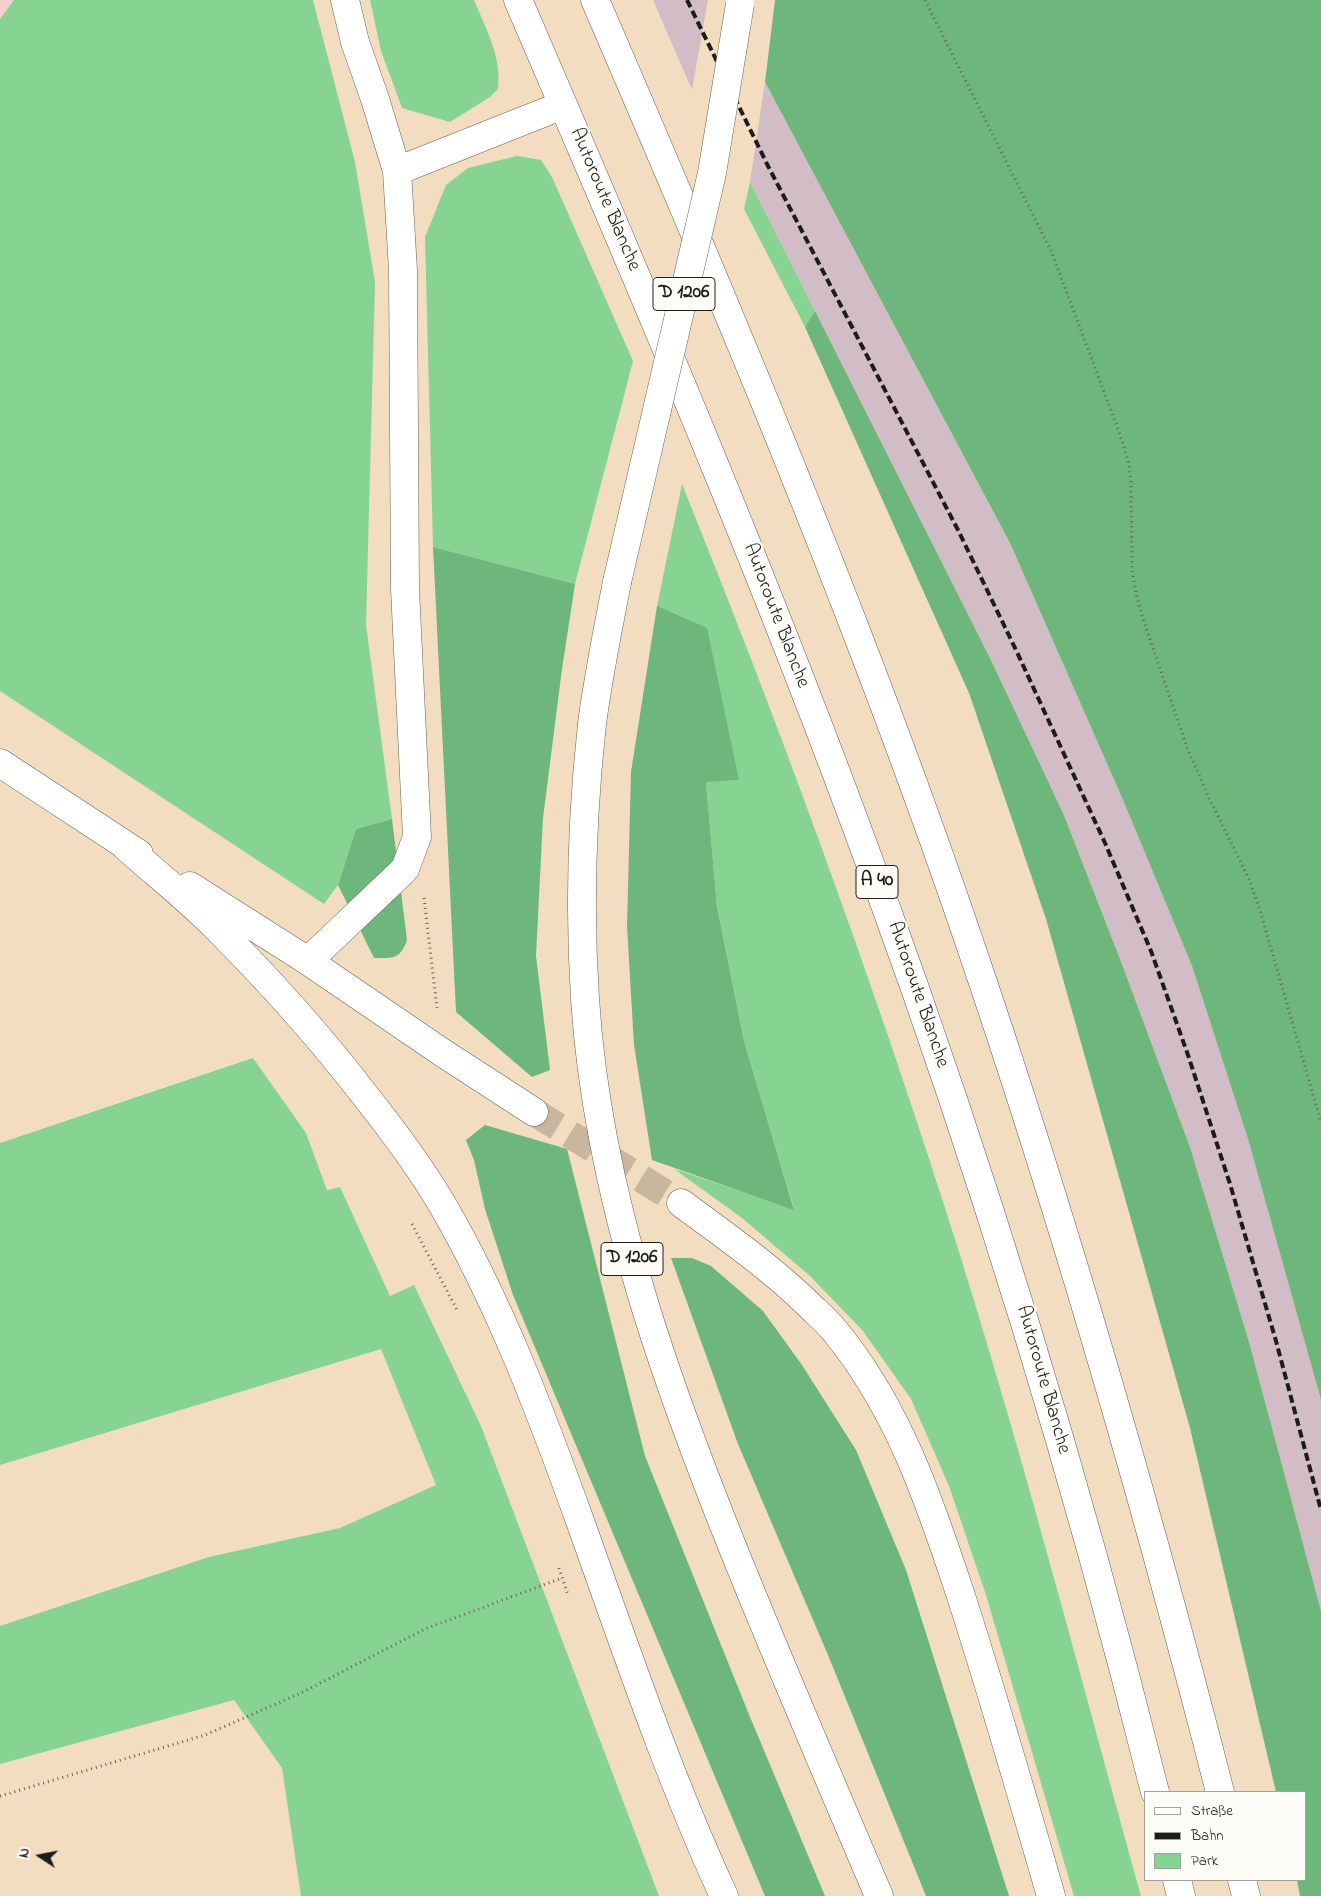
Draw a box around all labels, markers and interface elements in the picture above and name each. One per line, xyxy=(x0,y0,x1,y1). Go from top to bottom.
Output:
street label: Autoroute Blanche xyxy=(563,125,645,275)
road number: D 1206 xyxy=(653,278,715,310)
street label: Autoroute Blanche xyxy=(736,540,814,692)
road number: A 40 xyxy=(856,866,898,899)
street label: Autoroute Blanche xyxy=(881,919,953,1071)
road number: D 1206 xyxy=(601,1242,663,1276)
street label: Autoroute Blanche xyxy=(1009,1303,1075,1457)
legend xyxy=(1144,1791,1306,1881)
text: Straße xyxy=(1191,1800,1233,1822)
text: Bahn xyxy=(1191,1825,1224,1847)
north arrow xyxy=(15,1831,65,1881)
text: N xyxy=(14,1846,36,1860)
text: Park xyxy=(1191,1850,1218,1872)

